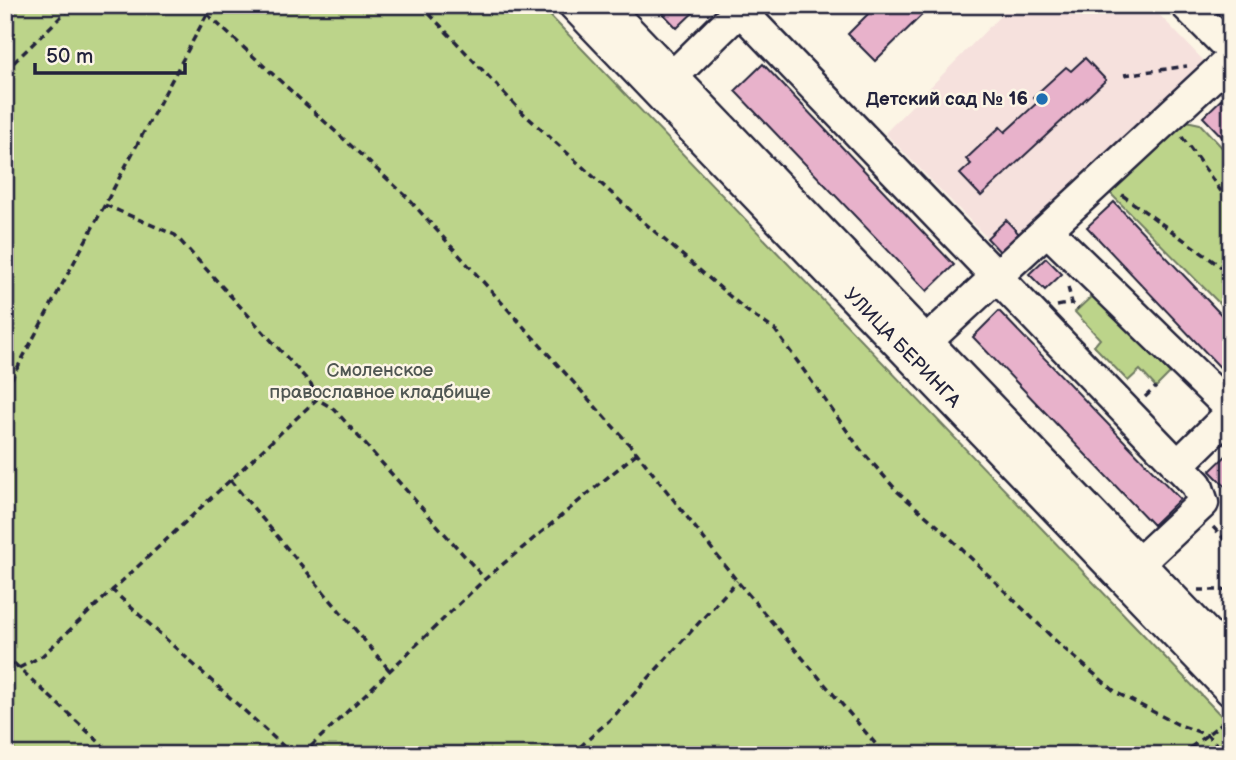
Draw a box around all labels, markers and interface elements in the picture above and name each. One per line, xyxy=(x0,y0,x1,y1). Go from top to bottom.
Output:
scale bar xyxy=(35,32,186,76)
text: 50 m xyxy=(46,44,93,69)
place label: Детский сад № 16 xyxy=(866,88,1028,111)
marker: Детский сад № 16 xyxy=(1034,91,1050,107)
street label: УЛИЦА БЕРИНГА xyxy=(839,283,965,413)
park label: Смоленское православное кладбище xyxy=(269,359,491,404)

